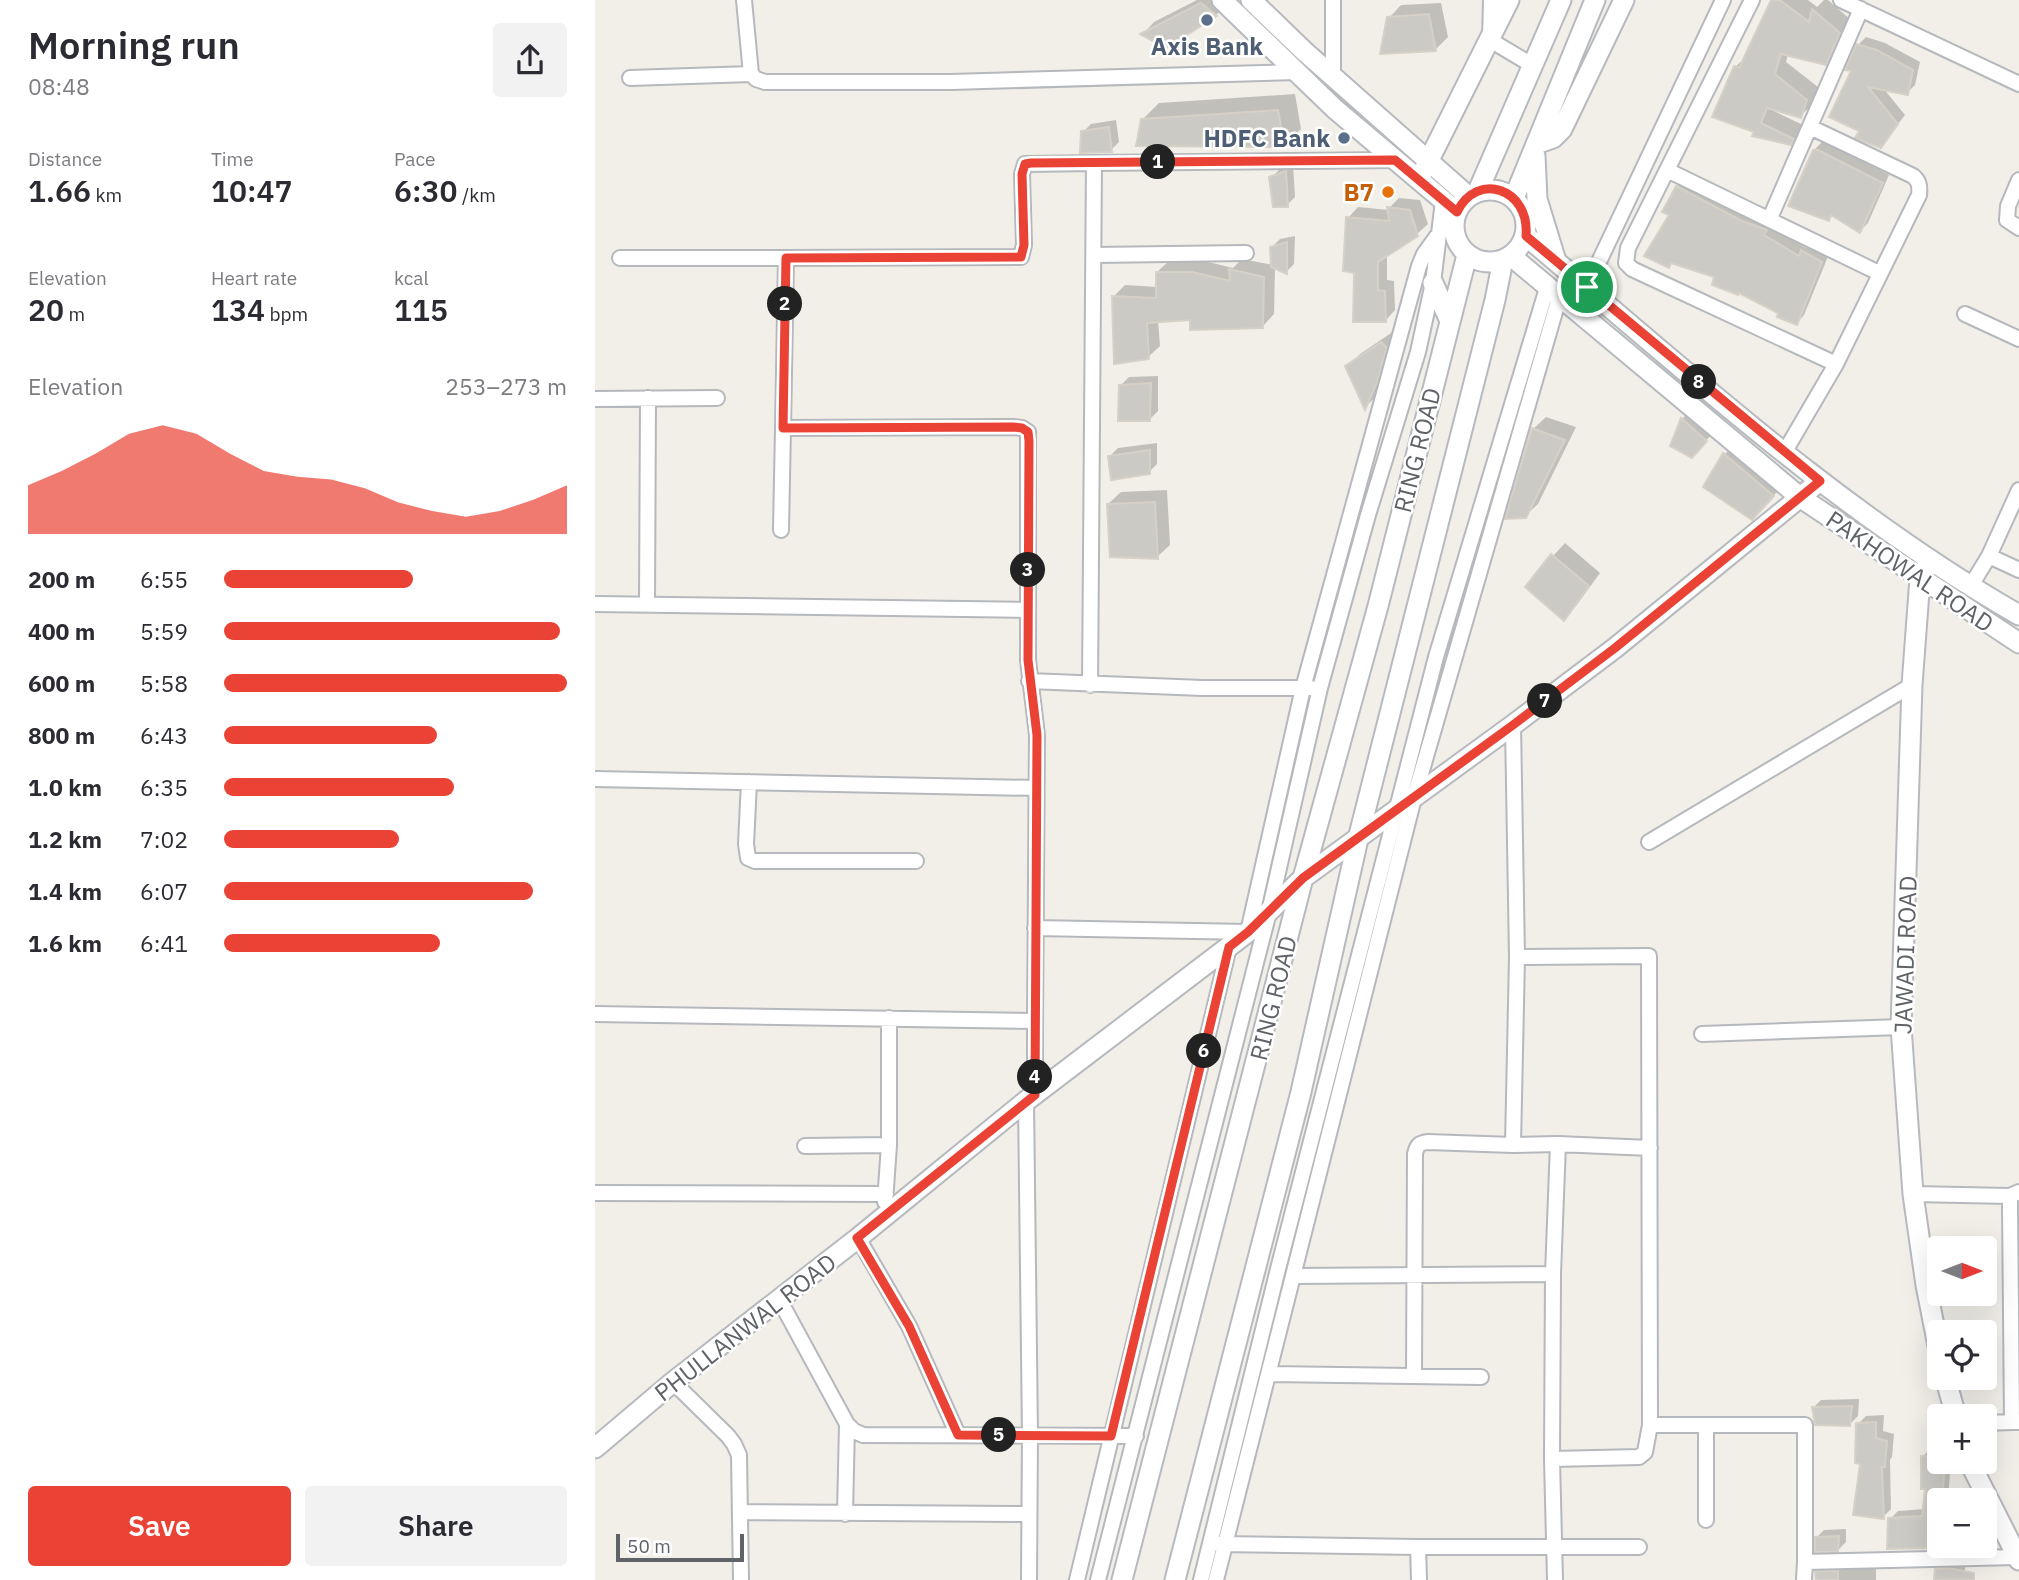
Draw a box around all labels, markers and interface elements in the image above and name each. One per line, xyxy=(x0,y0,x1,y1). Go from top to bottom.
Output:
marker: Axis Bank xyxy=(1199,12,1215,28)
text: Morning run xyxy=(28,20,240,69)
button: share xyxy=(493,23,567,97)
place label: Axis Bank xyxy=(1151,30,1263,62)
text: 08:48 xyxy=(28,71,90,101)
place label: HDFC Bank xyxy=(1203,122,1330,154)
marker: HDFC Bank xyxy=(1336,130,1352,146)
pin: 1 xyxy=(1141,144,1175,180)
text: Distance xyxy=(28,147,102,171)
text: Time xyxy=(211,147,254,171)
text: Pace xyxy=(394,147,435,171)
text: 1 xyxy=(1152,149,1163,173)
text: 1.66 xyxy=(28,171,91,210)
text: 10:47 xyxy=(211,171,293,210)
text: 6:30 xyxy=(394,171,458,210)
place label: B7 xyxy=(1344,176,1374,208)
text: km xyxy=(91,183,122,207)
text: /km xyxy=(458,183,496,207)
marker: B7 xyxy=(1380,184,1396,200)
pin xyxy=(1557,257,1617,317)
text: Elevation xyxy=(28,266,107,290)
text: Heart rate xyxy=(211,266,297,290)
text: kcal xyxy=(394,266,429,290)
icon: arrive xyxy=(1568,268,1606,306)
pin: 2 xyxy=(767,286,803,322)
text: 20 xyxy=(28,290,64,329)
text: 134 xyxy=(211,290,265,329)
text: 115 xyxy=(394,290,448,329)
text: 2 xyxy=(779,291,790,315)
text: m xyxy=(64,302,85,326)
text: bpm xyxy=(265,302,308,326)
pin: 8 xyxy=(1681,364,1717,400)
text: 8 xyxy=(1693,369,1704,393)
text: Elevation xyxy=(28,371,123,401)
text: 253–273 m xyxy=(445,371,567,401)
street label: RING ROAD xyxy=(1386,384,1448,516)
street label: PAKHOWAL ROAD xyxy=(1820,503,2000,639)
pin: 3 xyxy=(1011,552,1045,588)
text: 3 xyxy=(1022,557,1033,581)
text: 200 m xyxy=(28,564,95,594)
text: 6:55 xyxy=(140,564,188,594)
text: 400 m xyxy=(28,616,95,646)
text: 5:59 xyxy=(140,616,188,646)
text: 600 m xyxy=(28,668,95,698)
text: 5:58 xyxy=(140,668,188,698)
pin: 7 xyxy=(1527,684,1563,718)
text: 7 xyxy=(1539,688,1550,712)
text: 800 m xyxy=(28,720,95,750)
text: 6:43 xyxy=(140,720,188,750)
text: 1.0 km xyxy=(28,772,102,802)
text: 6:35 xyxy=(140,772,188,802)
text: 1.2 km xyxy=(28,824,102,854)
text: 7:02 xyxy=(140,824,188,854)
street label: JAWADI ROAD xyxy=(1886,875,1924,1035)
text: 1.4 km xyxy=(28,876,102,906)
text: 6:07 xyxy=(140,876,188,906)
text: 1.6 km xyxy=(28,928,102,958)
text: 6:41 xyxy=(140,928,188,958)
street label: RING ROAD xyxy=(1242,932,1304,1064)
pin: 6 xyxy=(1187,1034,1221,1068)
text: 6 xyxy=(1198,1038,1209,1062)
pin: 4 xyxy=(1017,1060,1053,1094)
text: 4 xyxy=(1029,1064,1040,1088)
north arrow xyxy=(1927,1236,1997,1306)
map controls xyxy=(1927,1236,1997,1558)
street label: PHULLANWAL ROAD xyxy=(648,1246,842,1408)
button: locate xyxy=(1927,1320,1997,1390)
button: + xyxy=(1927,1404,1997,1474)
pin: 5 xyxy=(981,1418,1017,1452)
text: 5 xyxy=(993,1422,1004,1446)
button: Save xyxy=(28,1486,291,1566)
button: Share xyxy=(305,1486,567,1566)
button: − xyxy=(1927,1488,1997,1558)
scale bar xyxy=(616,1531,744,1563)
text: 50 m xyxy=(627,1534,671,1558)

